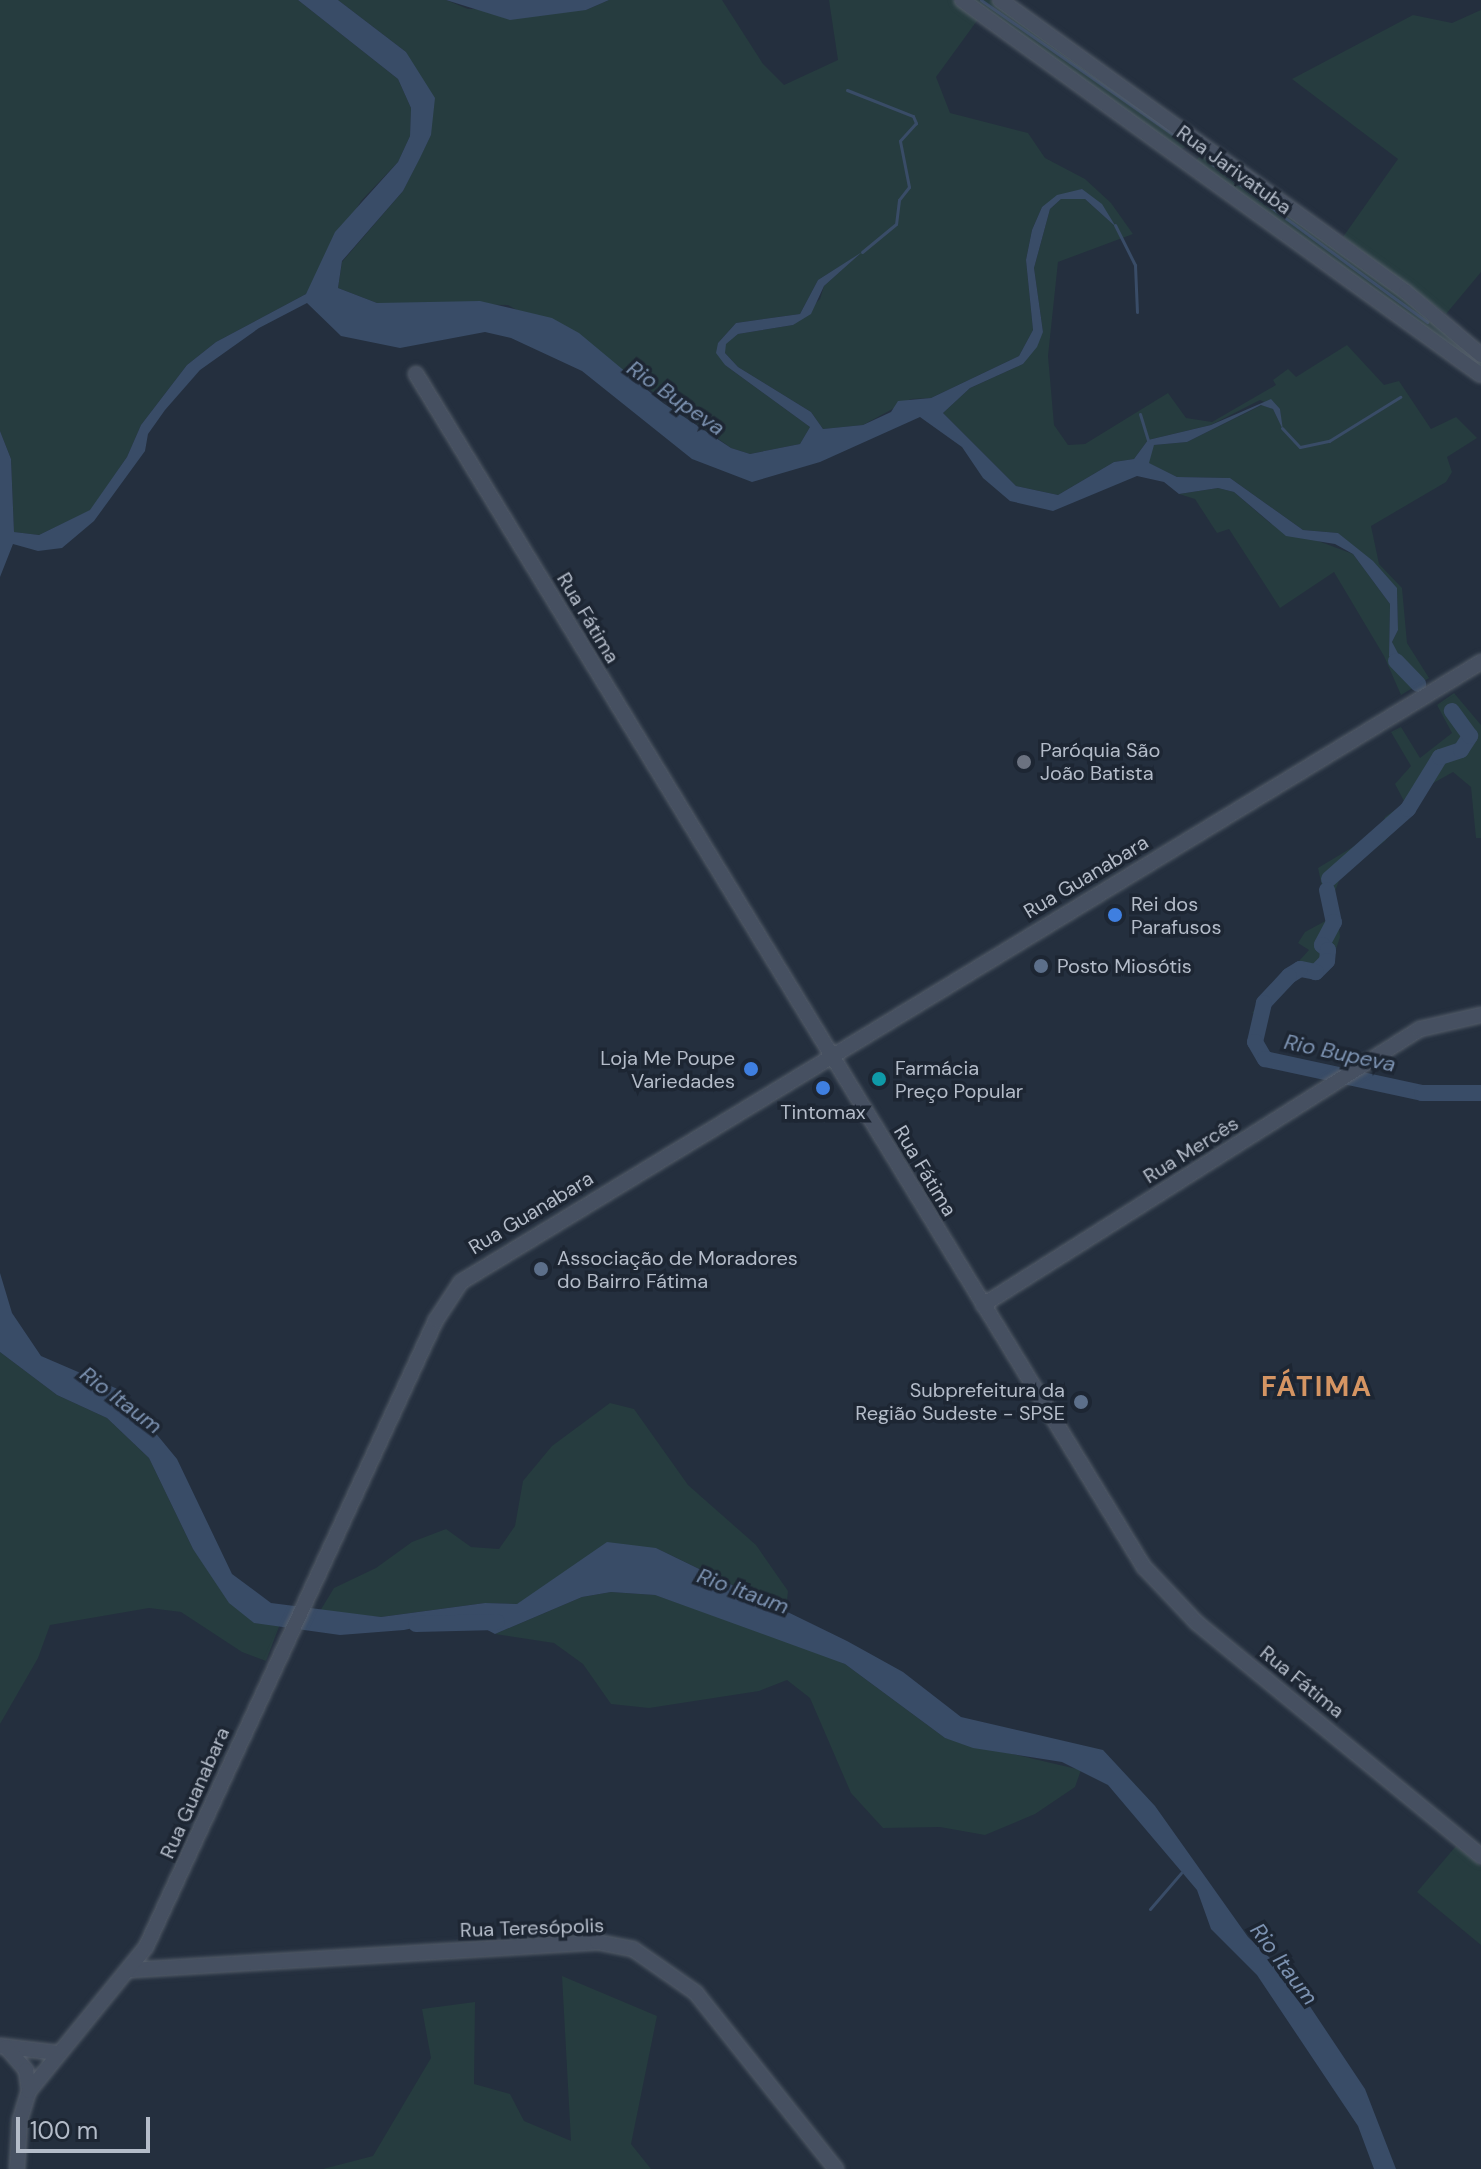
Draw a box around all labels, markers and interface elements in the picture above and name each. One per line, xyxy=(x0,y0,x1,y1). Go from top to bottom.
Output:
street label: Rua Jarivatuba xyxy=(1172,120,1296,220)
water label: Rio Bupeva xyxy=(622,355,730,441)
street label: Rua Fátima xyxy=(552,568,624,668)
place label: Paróquia São João Batista xyxy=(1040,738,1160,785)
marker: Paróquia São João Batista xyxy=(1015,753,1033,771)
street label: Rua Guanabara xyxy=(1019,830,1153,924)
place label: Rei dos Parafusos xyxy=(1131,892,1221,939)
marker: Rei dos Parafusos xyxy=(1106,906,1124,924)
place label: Posto Miosótis xyxy=(1057,954,1192,978)
marker: Posto Miosótis xyxy=(1032,957,1050,975)
water label: Rio Bupeva xyxy=(1282,1028,1398,1078)
place label: Loja Me Poupe Variedades xyxy=(600,1046,735,1093)
place label: Farmácia Preço Popular xyxy=(895,1056,1023,1103)
marker: Loja Me Poupe Variedades xyxy=(742,1060,760,1078)
marker: Farmácia Preço Popular xyxy=(870,1070,888,1088)
marker: Tintomax xyxy=(814,1079,832,1097)
place label: Tintomax xyxy=(780,1100,866,1124)
street label: Rua Mercês xyxy=(1139,1111,1243,1189)
street label: Rua Fátima xyxy=(889,1121,961,1221)
street label: Rua Guanabara xyxy=(464,1166,598,1260)
place label: Associação de Moradores do Bairro Fátima xyxy=(557,1246,798,1293)
marker: Associação de Moradores do Bairro Fátima xyxy=(532,1260,550,1278)
water label: Rio Itaum xyxy=(75,1361,167,1439)
district label: FÁTIMA xyxy=(1261,1370,1373,1404)
place label: Subprefeitura da Região Sudeste - SPSE xyxy=(855,1378,1065,1425)
marker: Subprefeitura da Região Sudeste - SPSE xyxy=(1072,1393,1090,1411)
water label: Rio Itaum xyxy=(694,1562,792,1620)
street label: Rua Fátima xyxy=(1255,1641,1349,1723)
street label: Rua Guanabara xyxy=(155,1724,235,1862)
street label: Rua Teresópolis xyxy=(459,1913,605,1943)
water label: Rio Itaum xyxy=(1245,1918,1323,2010)
scale bar xyxy=(20,2101,154,2151)
text: 100 m xyxy=(30,2115,98,2146)

